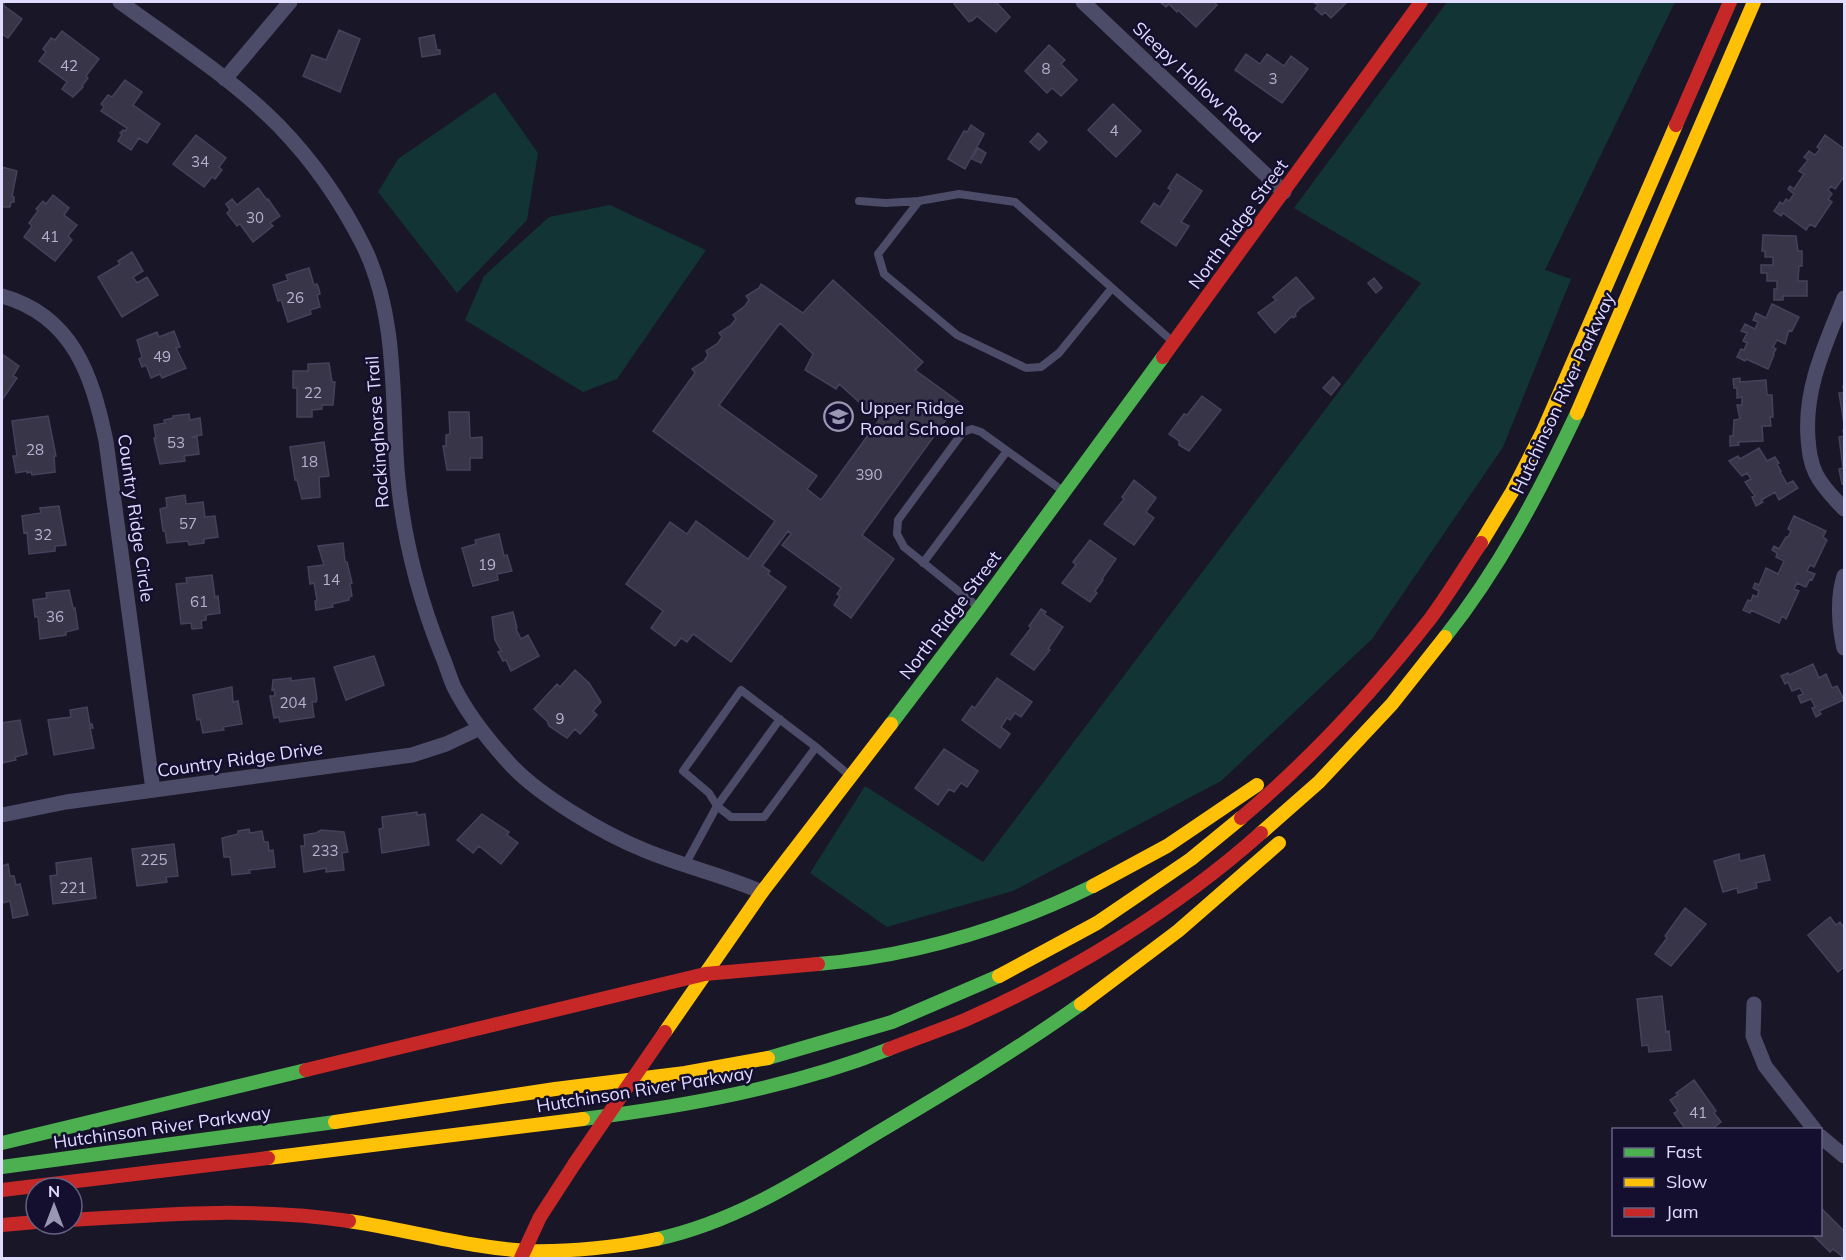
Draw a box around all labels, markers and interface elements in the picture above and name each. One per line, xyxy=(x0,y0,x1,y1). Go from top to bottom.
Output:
street label: Sleepy Hollow Road xyxy=(1128,17,1266,147)
house number: 42 xyxy=(60,56,78,75)
house number: 8 xyxy=(1041,59,1051,78)
house number: 3 xyxy=(1268,69,1278,88)
house number: 4 xyxy=(1109,121,1119,140)
house number: 34 xyxy=(191,152,209,171)
street label: North Ridge Street xyxy=(1183,155,1293,293)
house number: 30 xyxy=(246,208,264,227)
house number: 41 xyxy=(41,227,59,246)
house number: 26 xyxy=(286,288,304,307)
street label: Hutchinson River Parkway xyxy=(1506,288,1620,497)
house number: 49 xyxy=(153,347,171,366)
street label: Rockinghorse Trail xyxy=(360,355,394,509)
house number: 22 xyxy=(304,383,322,402)
place label: Upper Ridge Road School xyxy=(860,396,964,440)
school or university icon: Upper Ridge Road School xyxy=(823,401,855,433)
street label: Country Ridge Circle xyxy=(113,433,159,603)
house number: 53 xyxy=(167,433,185,452)
house number: 28 xyxy=(26,440,44,459)
house number: 18 xyxy=(300,452,318,471)
house number: 390 xyxy=(855,465,883,484)
house number: 57 xyxy=(179,514,197,533)
house number: 32 xyxy=(34,525,52,544)
street label: North Ridge Street xyxy=(894,546,1006,684)
house number: 19 xyxy=(478,555,496,574)
house number: 14 xyxy=(322,570,340,589)
house number: 61 xyxy=(190,592,208,611)
house number: 36 xyxy=(46,607,64,626)
house number: 204 xyxy=(279,693,307,712)
house number: 9 xyxy=(555,709,565,728)
street label: Country Ridge Drive xyxy=(156,736,324,782)
house number: 233 xyxy=(311,841,339,860)
house number: 225 xyxy=(140,850,168,869)
house number: 221 xyxy=(59,878,87,897)
street label: Hutchinson River Parkway xyxy=(535,1060,756,1118)
street label: Hutchinson River Parkway xyxy=(52,1100,273,1154)
house number: 41 xyxy=(1689,1103,1707,1122)
legend xyxy=(1612,1128,1822,1236)
text: Fast xyxy=(1666,1140,1702,1163)
text: Slow xyxy=(1666,1170,1708,1193)
north arrow xyxy=(24,1176,84,1236)
text: N xyxy=(48,1181,60,1201)
text: Jam xyxy=(1666,1200,1699,1223)

